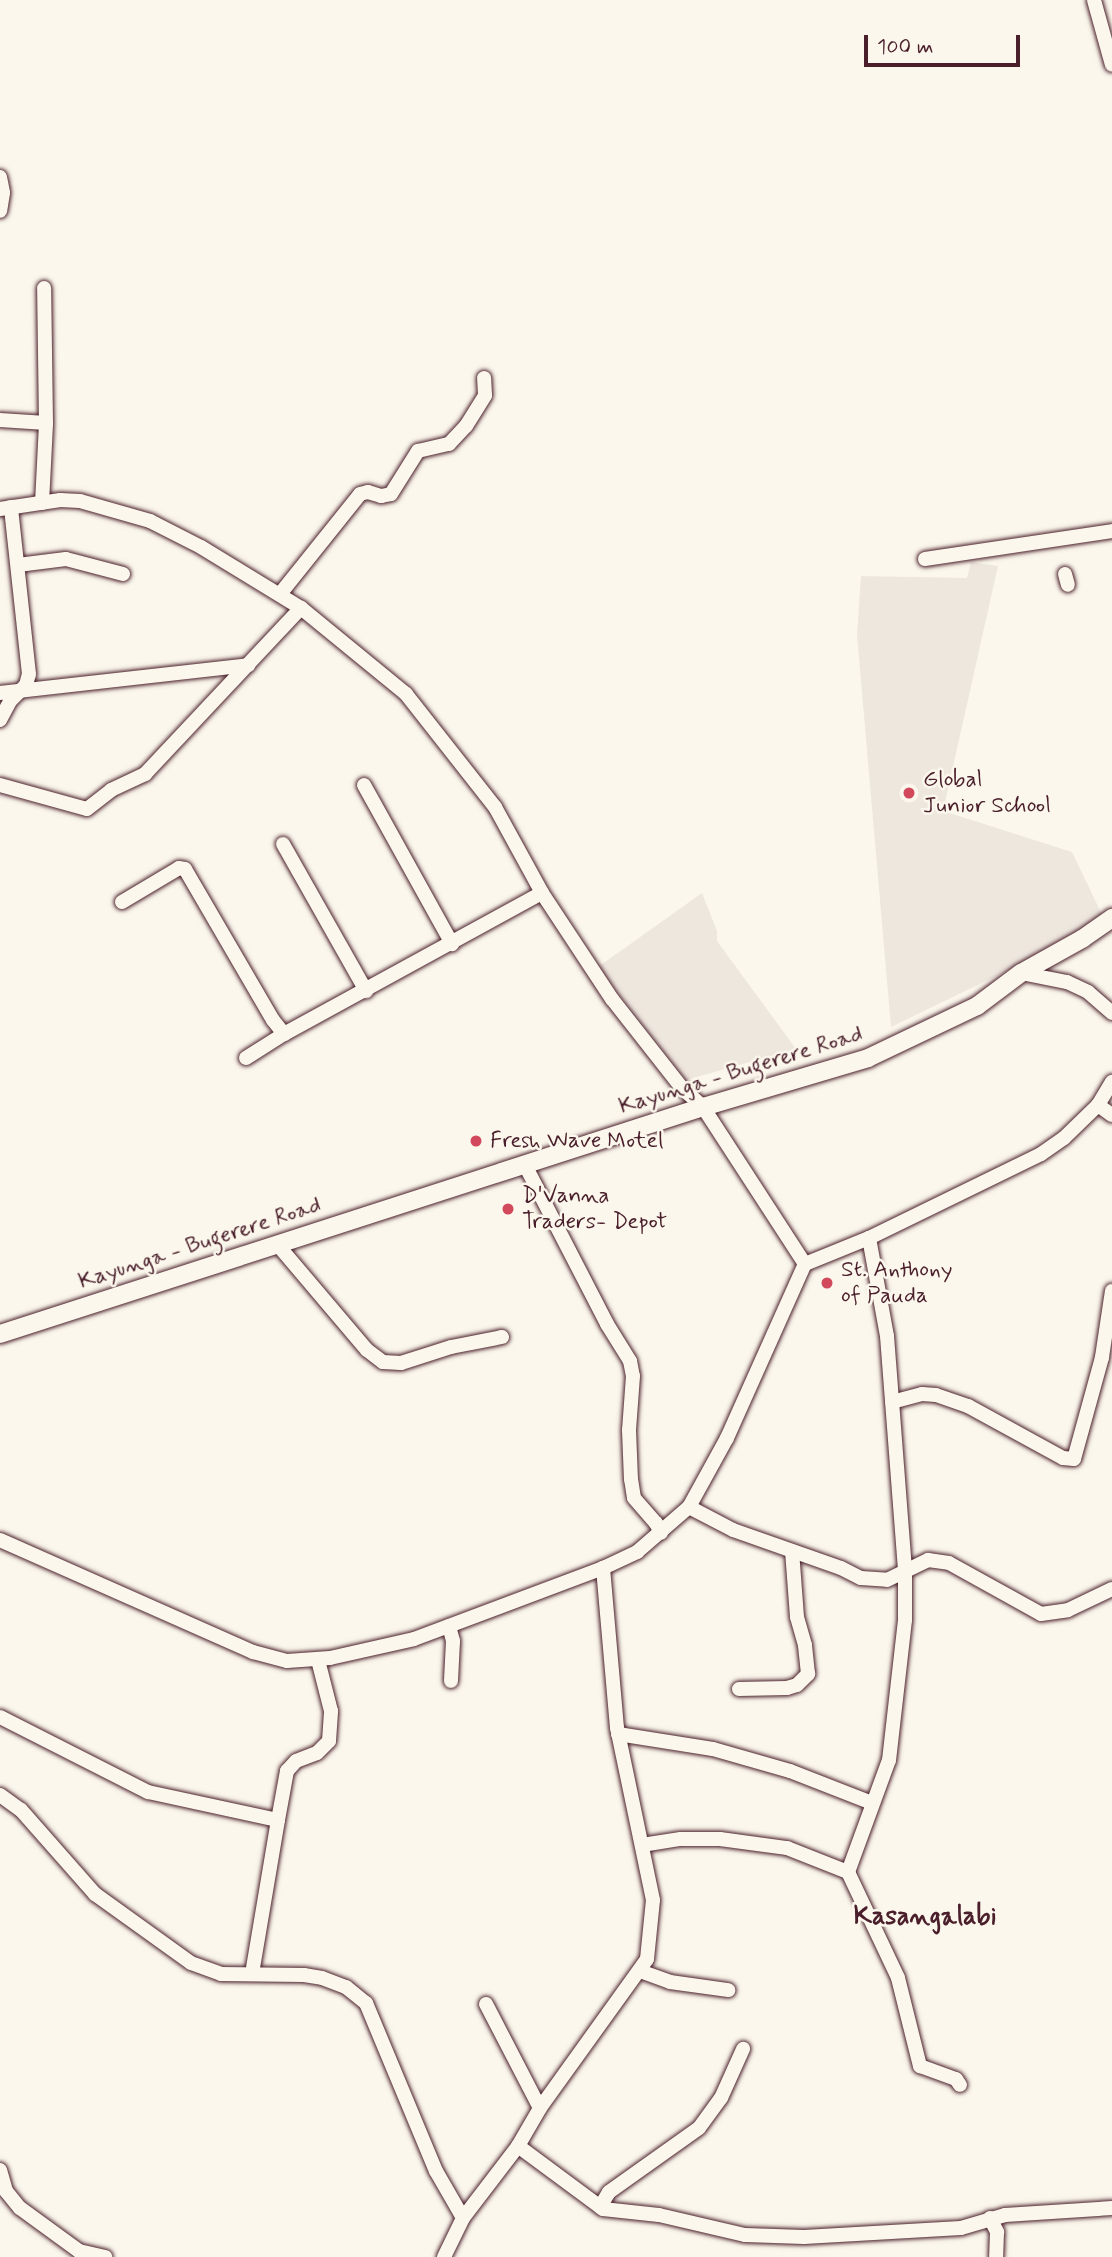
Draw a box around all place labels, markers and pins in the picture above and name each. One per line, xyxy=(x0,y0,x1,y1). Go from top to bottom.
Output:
place label: Global Junior School xyxy=(923,766,1051,820)
marker: Global Junior School xyxy=(901,785,917,801)
place label: Fresh Wave Motel xyxy=(490,1127,659,1155)
marker: Fresh Wave Motel xyxy=(468,1133,484,1149)
place label: D'Vanna Traders- Depot xyxy=(522,1182,667,1236)
marker: D'Vanna Traders- Depot xyxy=(500,1201,516,1217)
place label: St. Anthony of Pauda xyxy=(841,1256,953,1310)
marker: St. Anthony of Pauda xyxy=(819,1275,835,1291)

